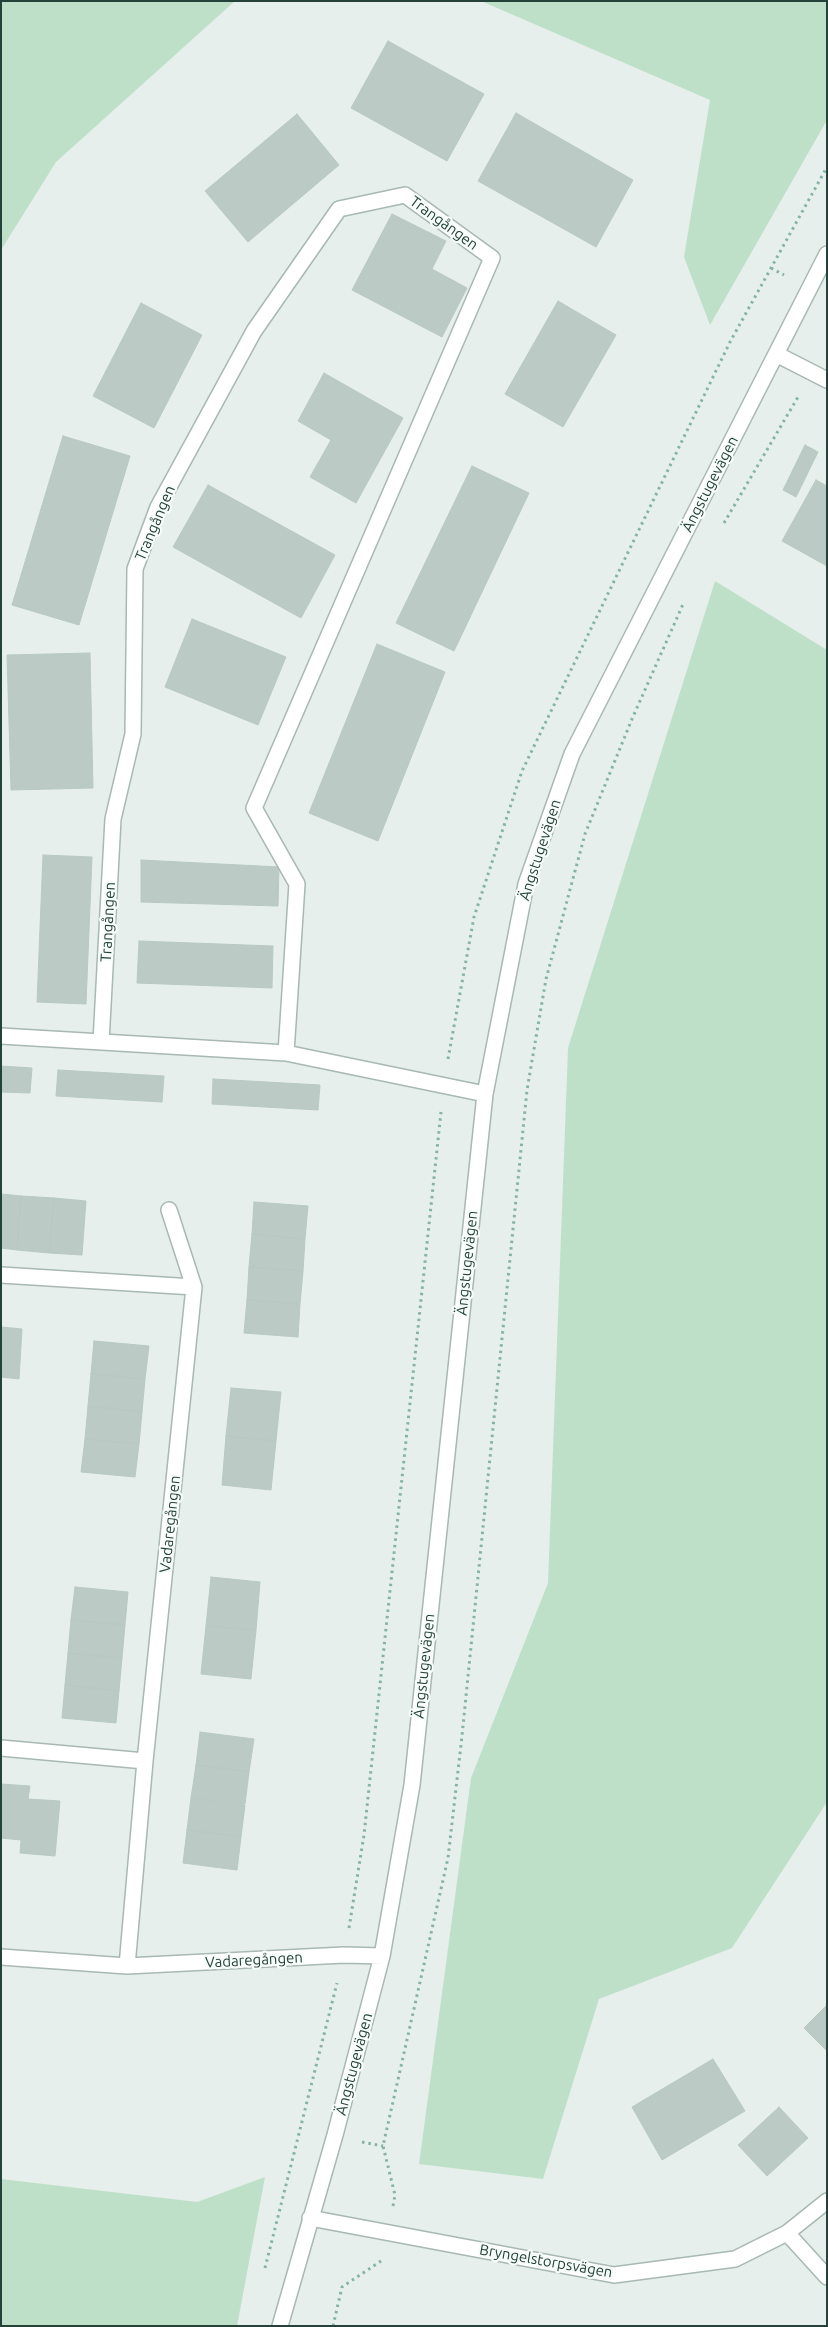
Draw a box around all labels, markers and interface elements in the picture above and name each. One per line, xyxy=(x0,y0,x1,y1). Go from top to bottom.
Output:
street label: Trangången xyxy=(406,192,482,254)
street label: Ängstugevägen xyxy=(678,433,742,535)
street label: Trangången xyxy=(131,483,179,563)
street label: Ängstugevägen xyxy=(515,797,565,903)
street label: Trangången xyxy=(97,882,119,962)
street label: Ängstugevägen xyxy=(453,1210,481,1316)
street label: Vadaregången xyxy=(156,1474,184,1574)
street label: Ängstugevägen xyxy=(410,1613,438,1719)
street label: Vadaregången xyxy=(205,1948,303,1972)
street label: Ängstugevägen xyxy=(332,2011,376,2117)
street label: Bryngelstorpsvägen xyxy=(478,2240,614,2282)

